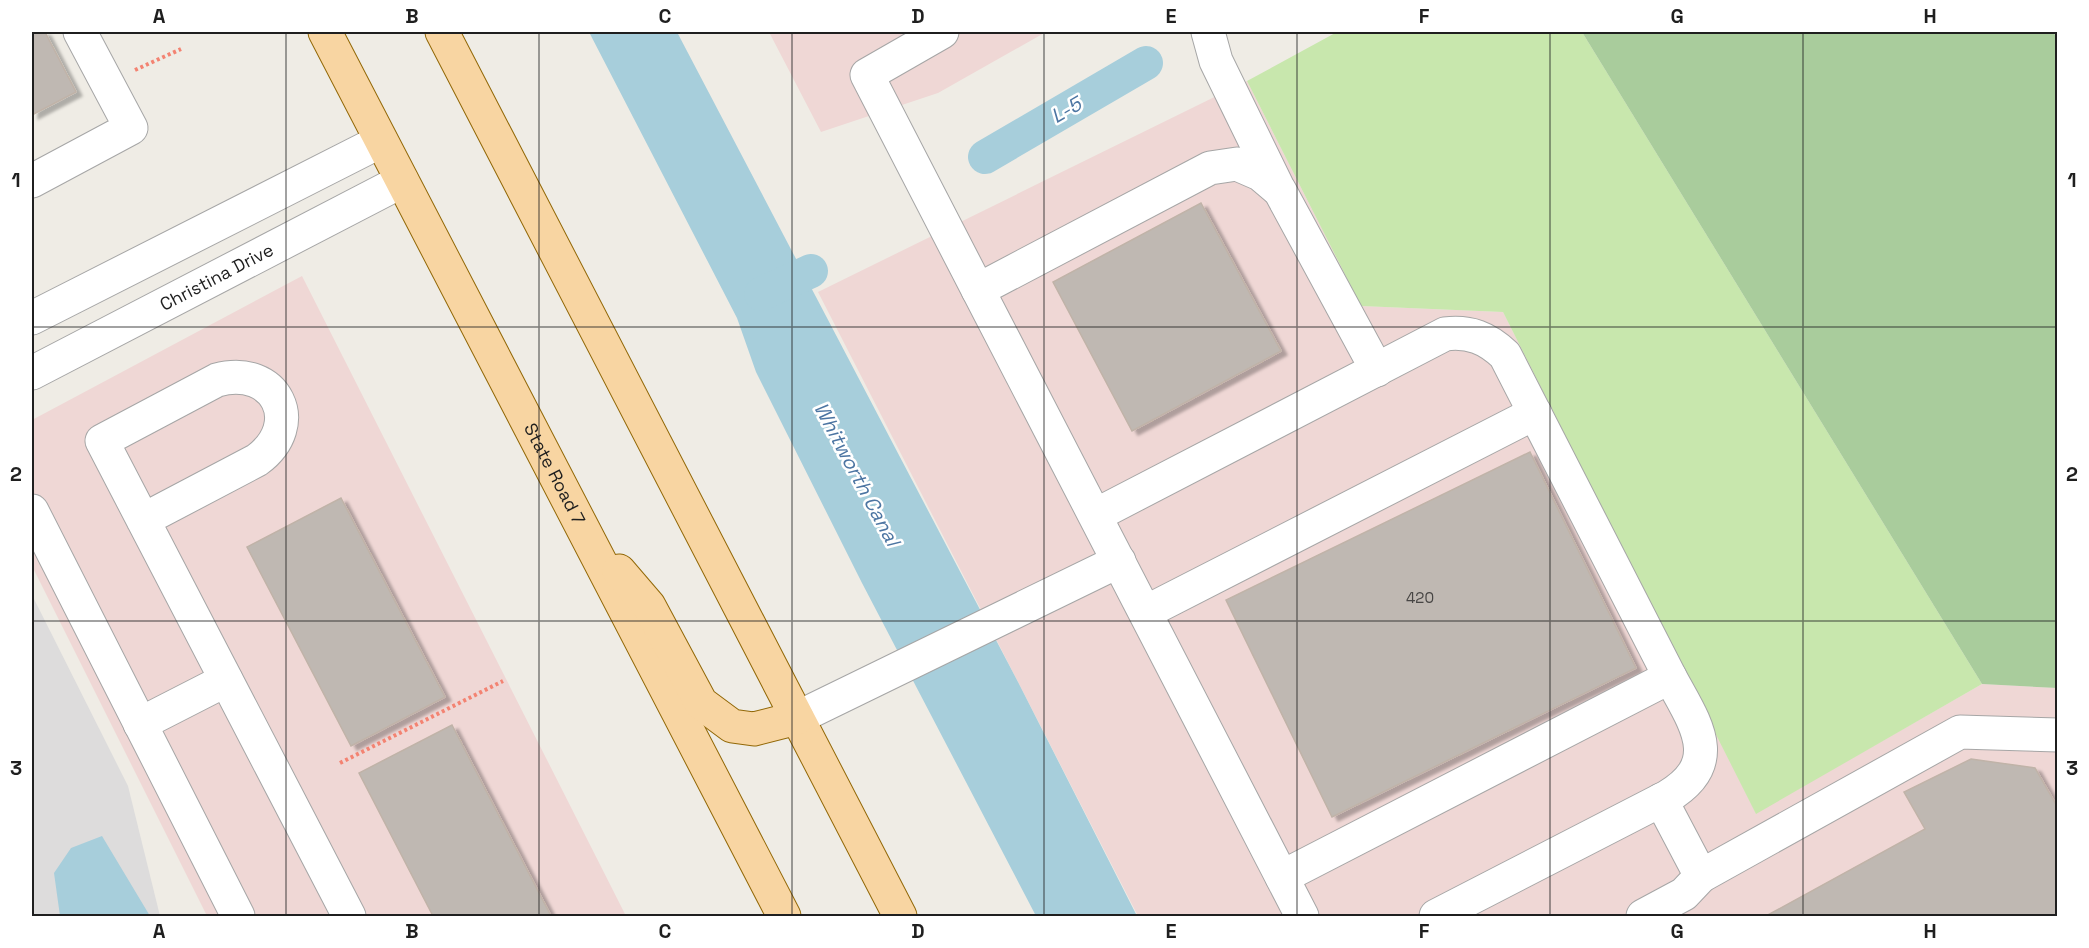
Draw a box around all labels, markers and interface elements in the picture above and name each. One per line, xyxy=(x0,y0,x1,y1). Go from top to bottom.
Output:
text: A xyxy=(153,3,166,29)
text: B xyxy=(405,3,419,29)
text: C xyxy=(659,3,672,29)
text: D xyxy=(911,3,925,29)
text: E xyxy=(1165,3,1177,29)
text: F xyxy=(1419,3,1430,29)
text: G xyxy=(1670,3,1684,29)
text: H xyxy=(1923,3,1937,29)
water label: L-5 xyxy=(1046,89,1089,129)
text: 1 xyxy=(11,167,21,193)
text: 1 xyxy=(2067,167,2077,193)
street label: Christina Drive xyxy=(156,238,277,316)
water label: Whitworth Canal xyxy=(808,398,907,552)
street label: State Road 7 xyxy=(519,419,591,528)
text: 2 xyxy=(10,461,22,487)
text: 2 xyxy=(2066,461,2078,487)
house number: 420 xyxy=(1406,588,1434,607)
text: 3 xyxy=(10,755,22,781)
text: 3 xyxy=(2066,755,2078,781)
text: A xyxy=(153,918,166,944)
text: B xyxy=(405,918,419,944)
text: C xyxy=(659,918,672,944)
text: D xyxy=(911,918,925,944)
text: E xyxy=(1165,918,1177,944)
text: F xyxy=(1419,918,1430,944)
text: G xyxy=(1670,918,1684,944)
text: H xyxy=(1923,918,1937,944)

